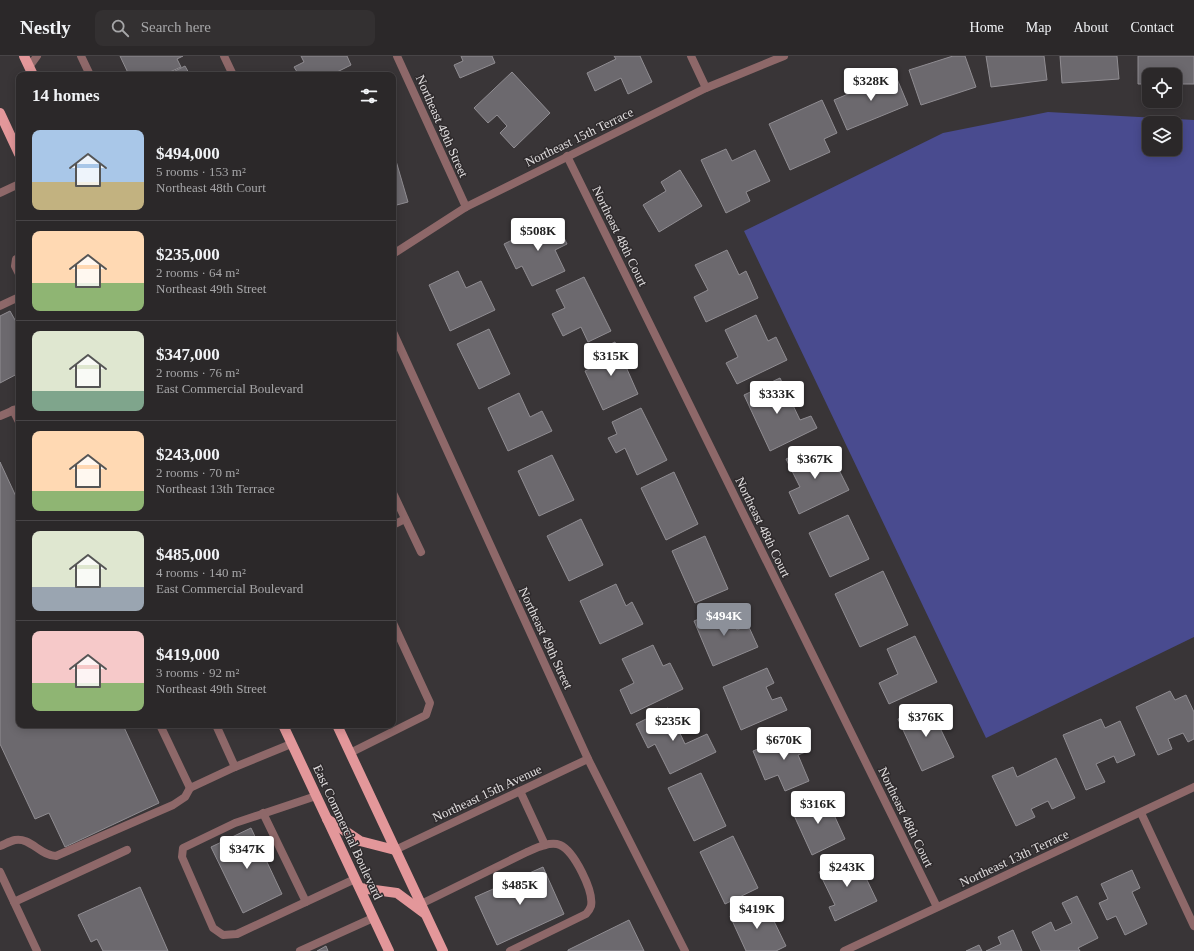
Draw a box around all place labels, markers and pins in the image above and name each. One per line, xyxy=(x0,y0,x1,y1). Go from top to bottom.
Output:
pin: $328K xyxy=(843,68,899,102)
pin: $508K xyxy=(510,218,566,252)
pin: $315K xyxy=(583,343,639,377)
pin: $333K xyxy=(749,381,805,415)
pin: $367K xyxy=(787,446,843,480)
pin: $494K xyxy=(696,603,752,637)
pin: $376K xyxy=(898,704,954,738)
pin: $235K xyxy=(645,708,701,742)
pin: $670K xyxy=(756,727,812,761)
pin: $316K xyxy=(790,791,846,825)
pin: $347K xyxy=(219,836,275,870)
pin: $243K xyxy=(819,854,875,888)
pin: $485K xyxy=(492,872,548,906)
pin: $419K xyxy=(729,896,785,930)

